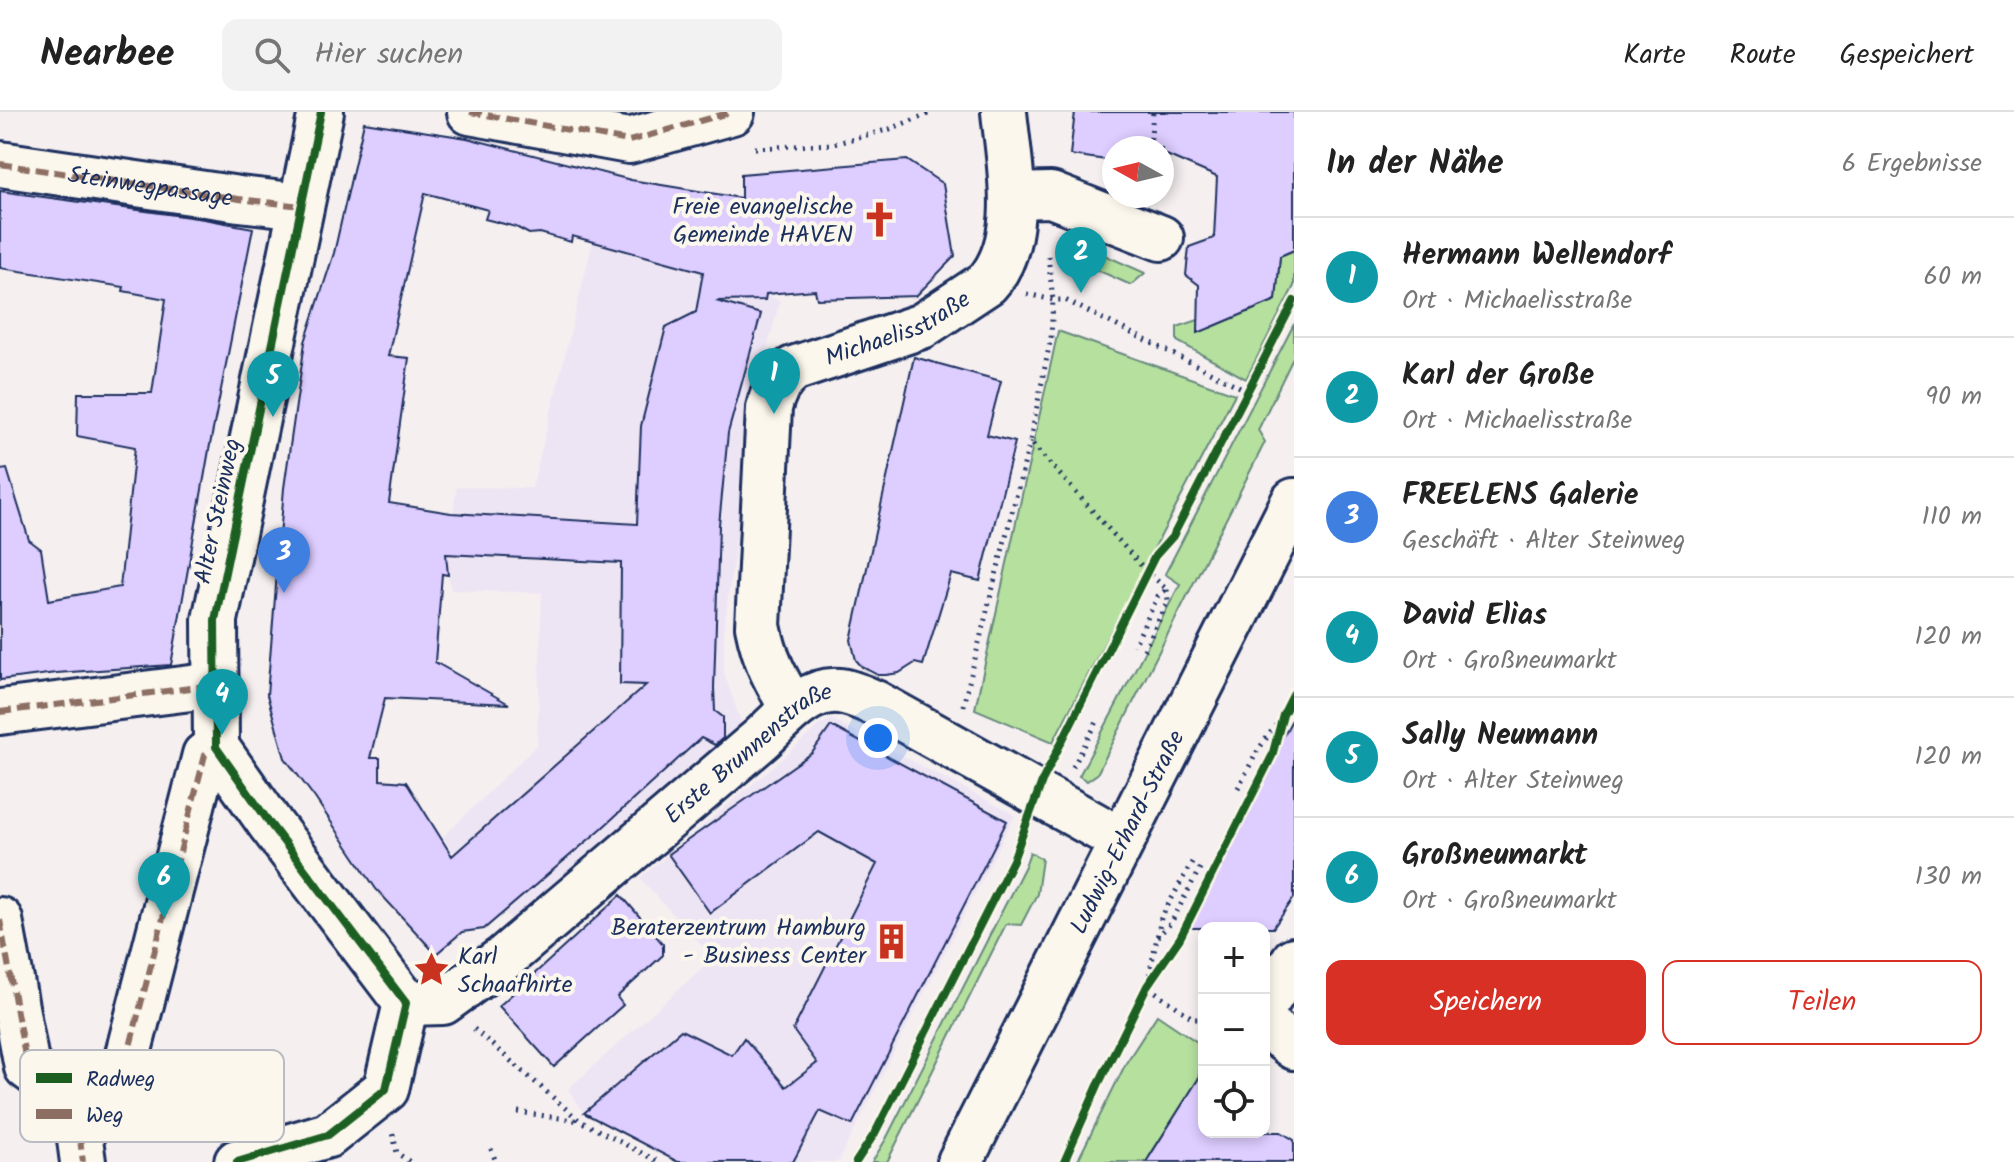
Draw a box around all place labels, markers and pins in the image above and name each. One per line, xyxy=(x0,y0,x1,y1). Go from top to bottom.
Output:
place label: Freie evangelische Gemeinde HAVEN xyxy=(672,188,853,255)
church icon: Freie evangelische Gemeinde HAVEN xyxy=(860,201,898,239)
pin: 2 xyxy=(1055,227,1107,293)
pin: 1 xyxy=(748,348,800,414)
pin: 5 xyxy=(247,351,299,417)
pin: 3 xyxy=(258,527,310,593)
pin: 4 xyxy=(196,669,248,735)
pin: 6 xyxy=(138,852,190,918)
place label: Beraterzentrum Hamburg - Business Center xyxy=(611,909,868,976)
building icon: Beraterzentrum Hamburg - Business Center xyxy=(873,922,911,960)
place label: Karl Schaafhirte xyxy=(458,938,573,1005)
place icon: Karl Schaafhirte xyxy=(413,951,451,989)

